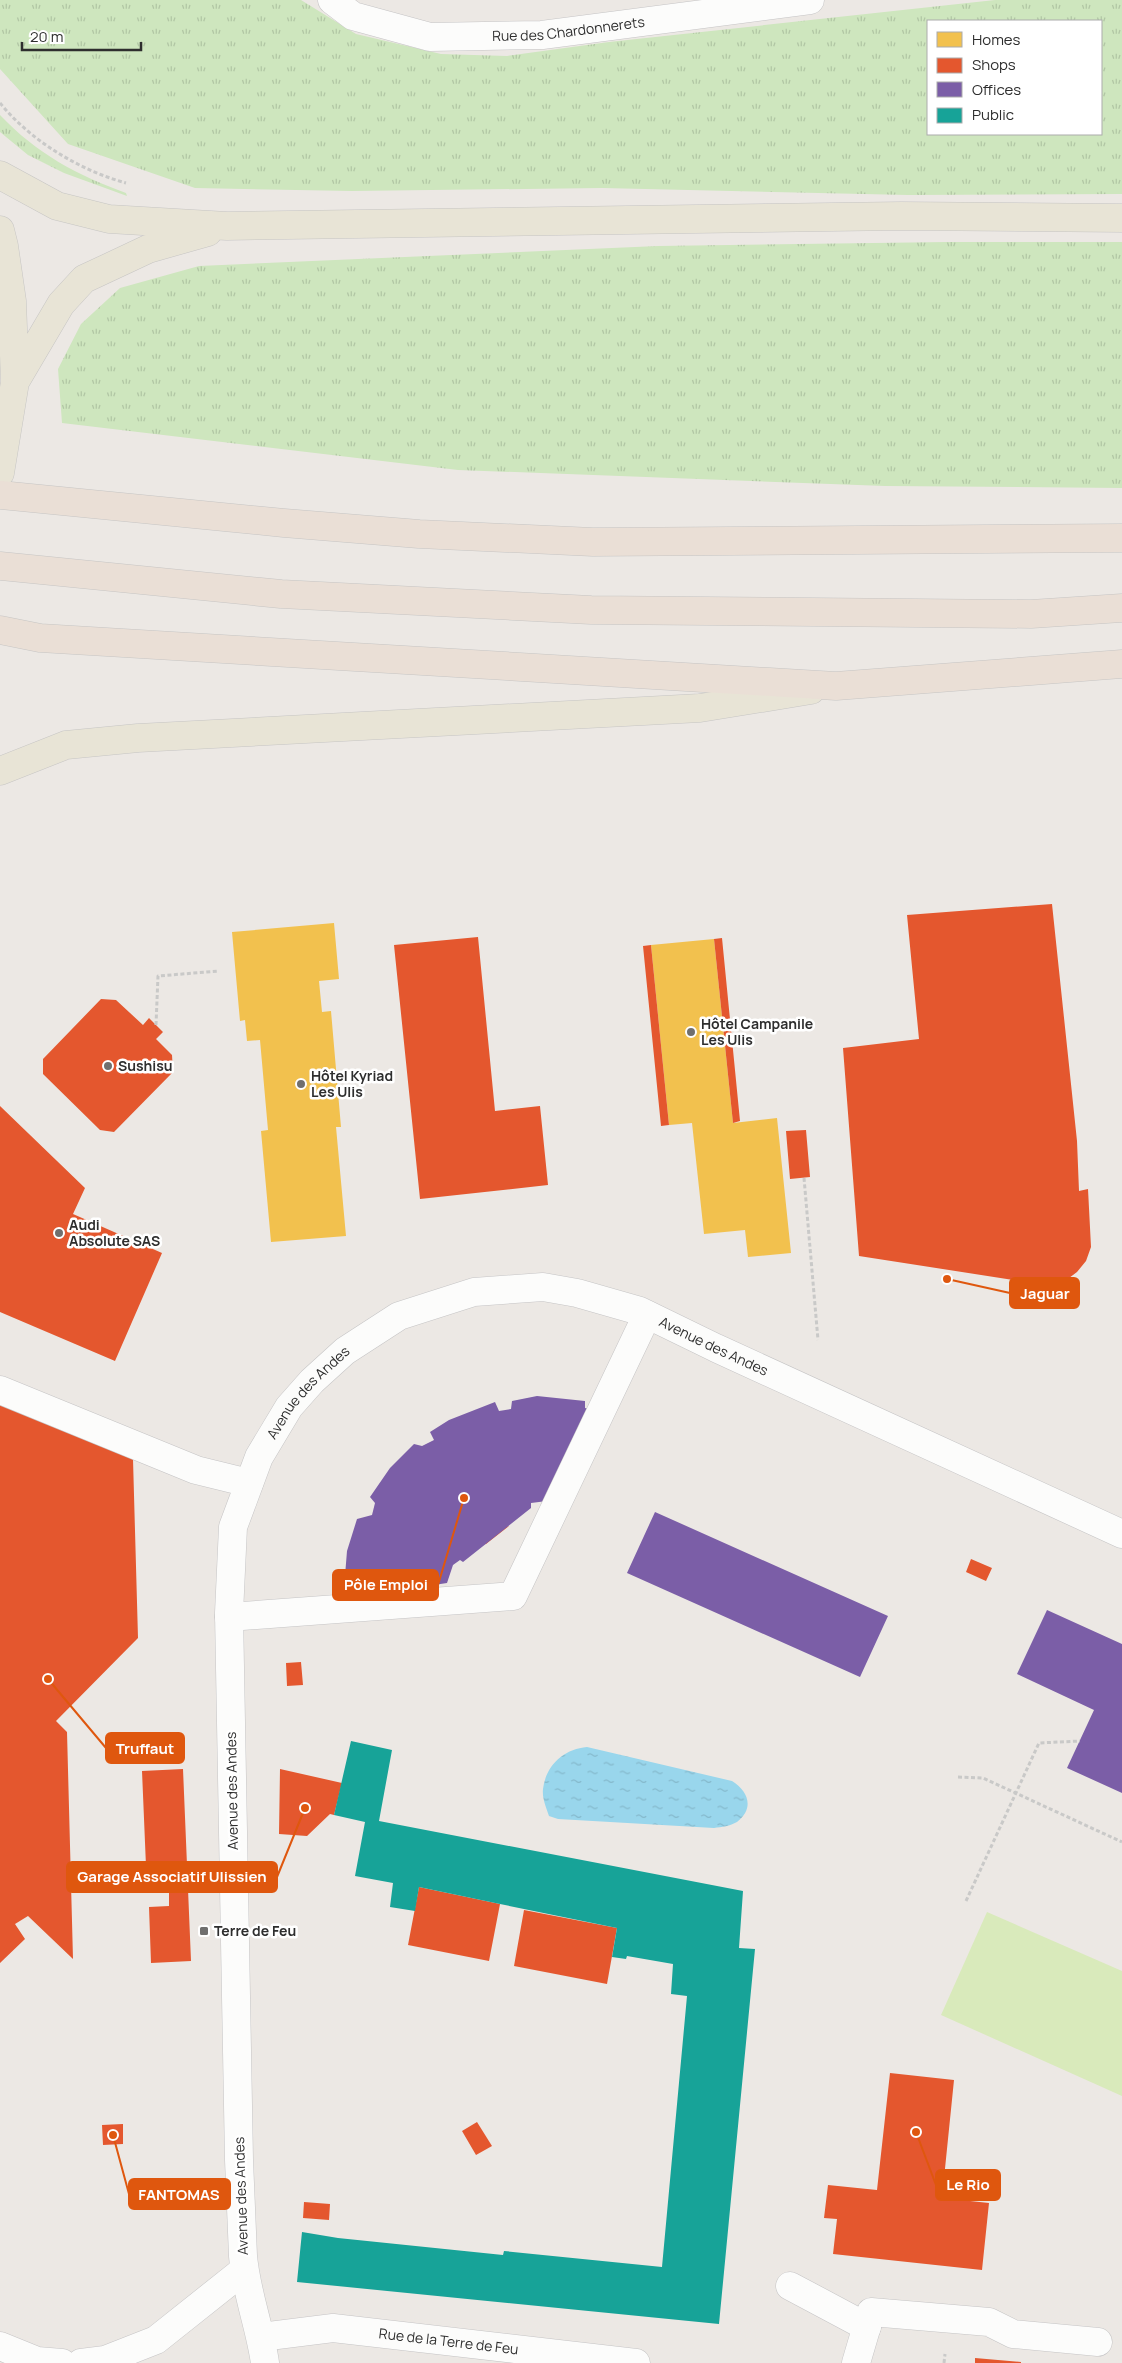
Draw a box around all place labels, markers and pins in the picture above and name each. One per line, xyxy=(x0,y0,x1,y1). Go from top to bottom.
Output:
place label: Hôtel Campanile Les Ulis xyxy=(701,1014,813,1049)
marker: Hôtel Campanile Les Ulis xyxy=(685,1026,697,1038)
place label: Sushisu xyxy=(118,1056,173,1075)
marker: Sushisu xyxy=(102,1060,114,1072)
place label: Hôtel Kyriad Les Ulis xyxy=(311,1066,393,1101)
marker: Hôtel Kyriad Les Ulis xyxy=(295,1078,307,1090)
place label: Audi Absolute SAS xyxy=(69,1215,160,1250)
marker: Audi Absolute SAS xyxy=(53,1227,65,1239)
callout: Jaguar xyxy=(1010,1278,1079,1308)
callout: Pôle Emploi xyxy=(333,1570,438,1600)
callout: Truffaut xyxy=(106,1733,184,1763)
callout: Garage Associatif Ulissien xyxy=(67,1862,277,1892)
place label: Terre de Feu xyxy=(214,1921,296,1940)
marker: Terre de Feu xyxy=(198,1925,210,1937)
callout: Le Rio xyxy=(936,2170,1000,2200)
callout: FANTOMAS xyxy=(129,2179,230,2209)

